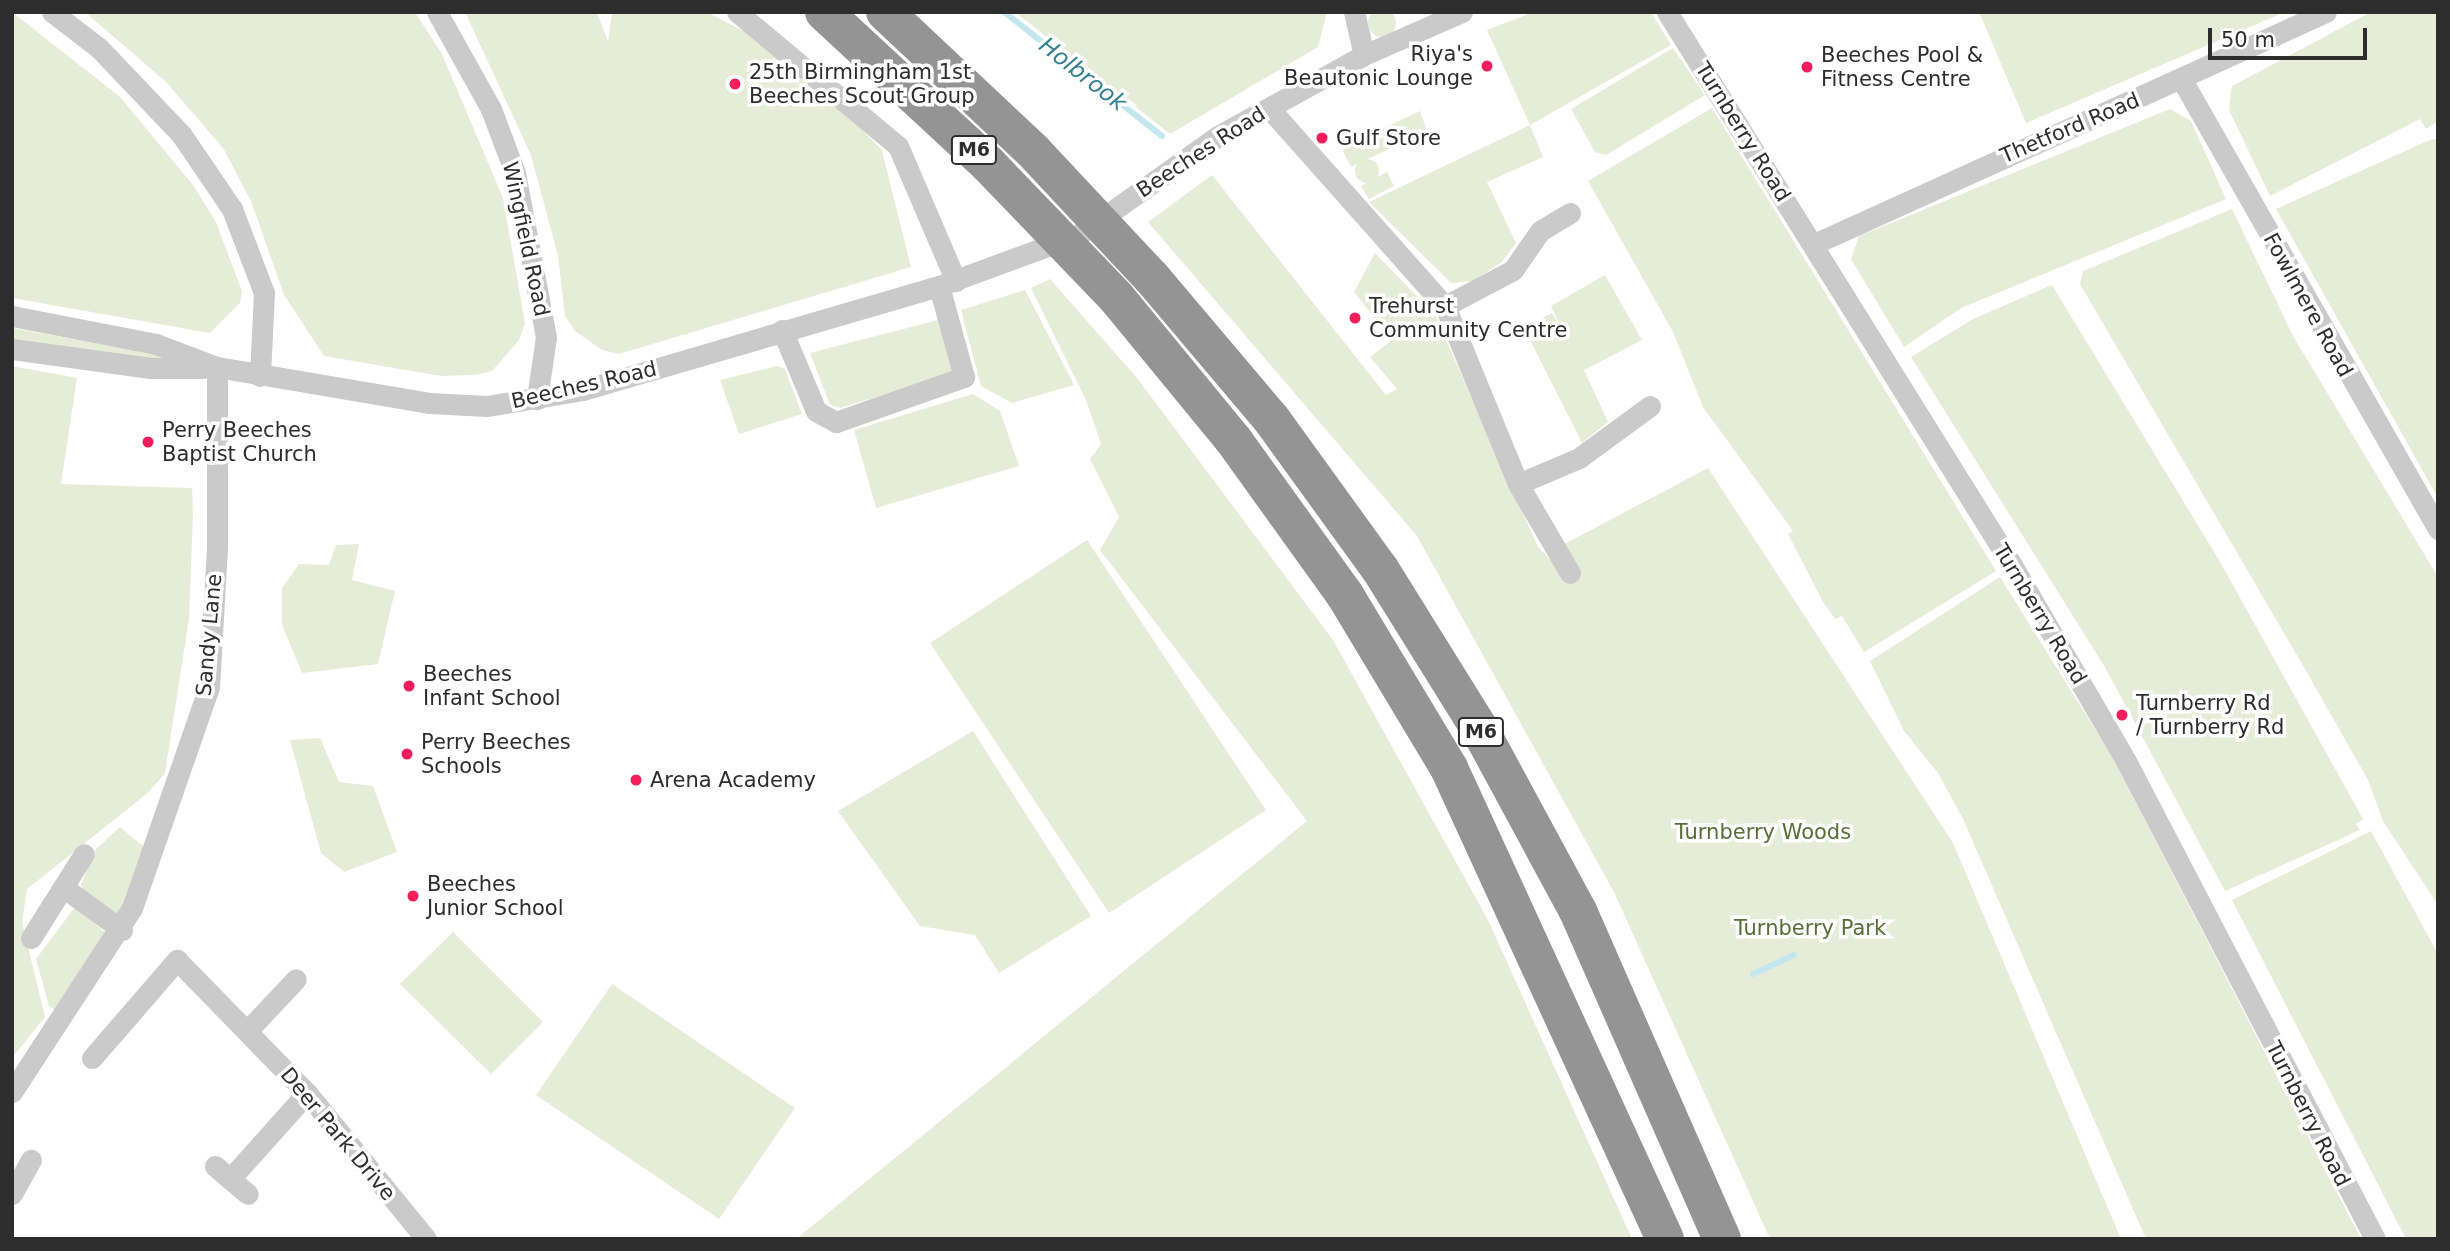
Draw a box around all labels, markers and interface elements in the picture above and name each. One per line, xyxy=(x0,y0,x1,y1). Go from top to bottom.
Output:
scale bar xyxy=(2212,14,2371,58)
text: 50 m xyxy=(2221,28,2275,52)
water label: Holbrook xyxy=(1034,31,1132,117)
place label: Riya's Beautonic Lounge xyxy=(1284,41,1473,91)
place label: Beeches Pool & Fitness Centre xyxy=(1821,42,1983,92)
marker: Riya's Beautonic Lounge xyxy=(1479,58,1495,74)
street label: Turnberry Road xyxy=(1690,58,1796,206)
place label: 25th Birmingham 1st Beeches Scout Group xyxy=(749,59,975,109)
marker: Beeches Pool & Fitness Centre xyxy=(1799,59,1815,75)
marker: 25th Birmingham 1st Beeches Scout Group xyxy=(727,76,743,92)
street label: Thetford Road xyxy=(1997,87,2143,169)
street label: Beeches Road xyxy=(1132,101,1270,203)
place label: Gulf Store xyxy=(1336,125,1441,151)
marker: Gulf Store xyxy=(1314,130,1330,146)
road number: M6 xyxy=(950,134,998,166)
street label: Wingfield Road xyxy=(497,159,555,319)
street label: Fowlmere Road xyxy=(2258,228,2358,382)
place label: Trehurst Community Centre xyxy=(1369,293,1567,343)
marker: Trehurst Community Centre xyxy=(1347,310,1363,326)
street label: Beeches Road xyxy=(509,356,659,414)
place label: Perry Beeches Baptist Church xyxy=(162,417,317,467)
marker: Perry Beeches Baptist Church xyxy=(140,434,156,450)
street label: Turnberry Road xyxy=(1988,539,2092,689)
street label: Sandy Lane xyxy=(191,573,227,697)
place label: Beeches Infant School xyxy=(423,661,561,711)
marker: Beeches Infant School xyxy=(401,678,417,694)
place label: Turnberry Rd / Turnberry Rd xyxy=(2136,690,2284,740)
marker: Turnberry Rd / Turnberry Rd xyxy=(2114,707,2130,723)
road number: M6 xyxy=(1456,716,1506,748)
place label: Perry Beeches Schools xyxy=(421,729,571,779)
marker: Perry Beeches Schools xyxy=(399,746,415,762)
place label: Arena Academy xyxy=(650,767,816,793)
marker: Arena Academy xyxy=(628,772,644,788)
park label: Turnberry Woods xyxy=(1675,819,1851,845)
place label: Beeches Junior School xyxy=(427,871,564,921)
marker: Beeches Junior School xyxy=(405,888,421,904)
park label: Turnberry Park xyxy=(1734,915,1886,941)
street label: Turnberry Road xyxy=(2261,1037,2355,1191)
street label: Deer Park Drive xyxy=(275,1063,401,1205)

